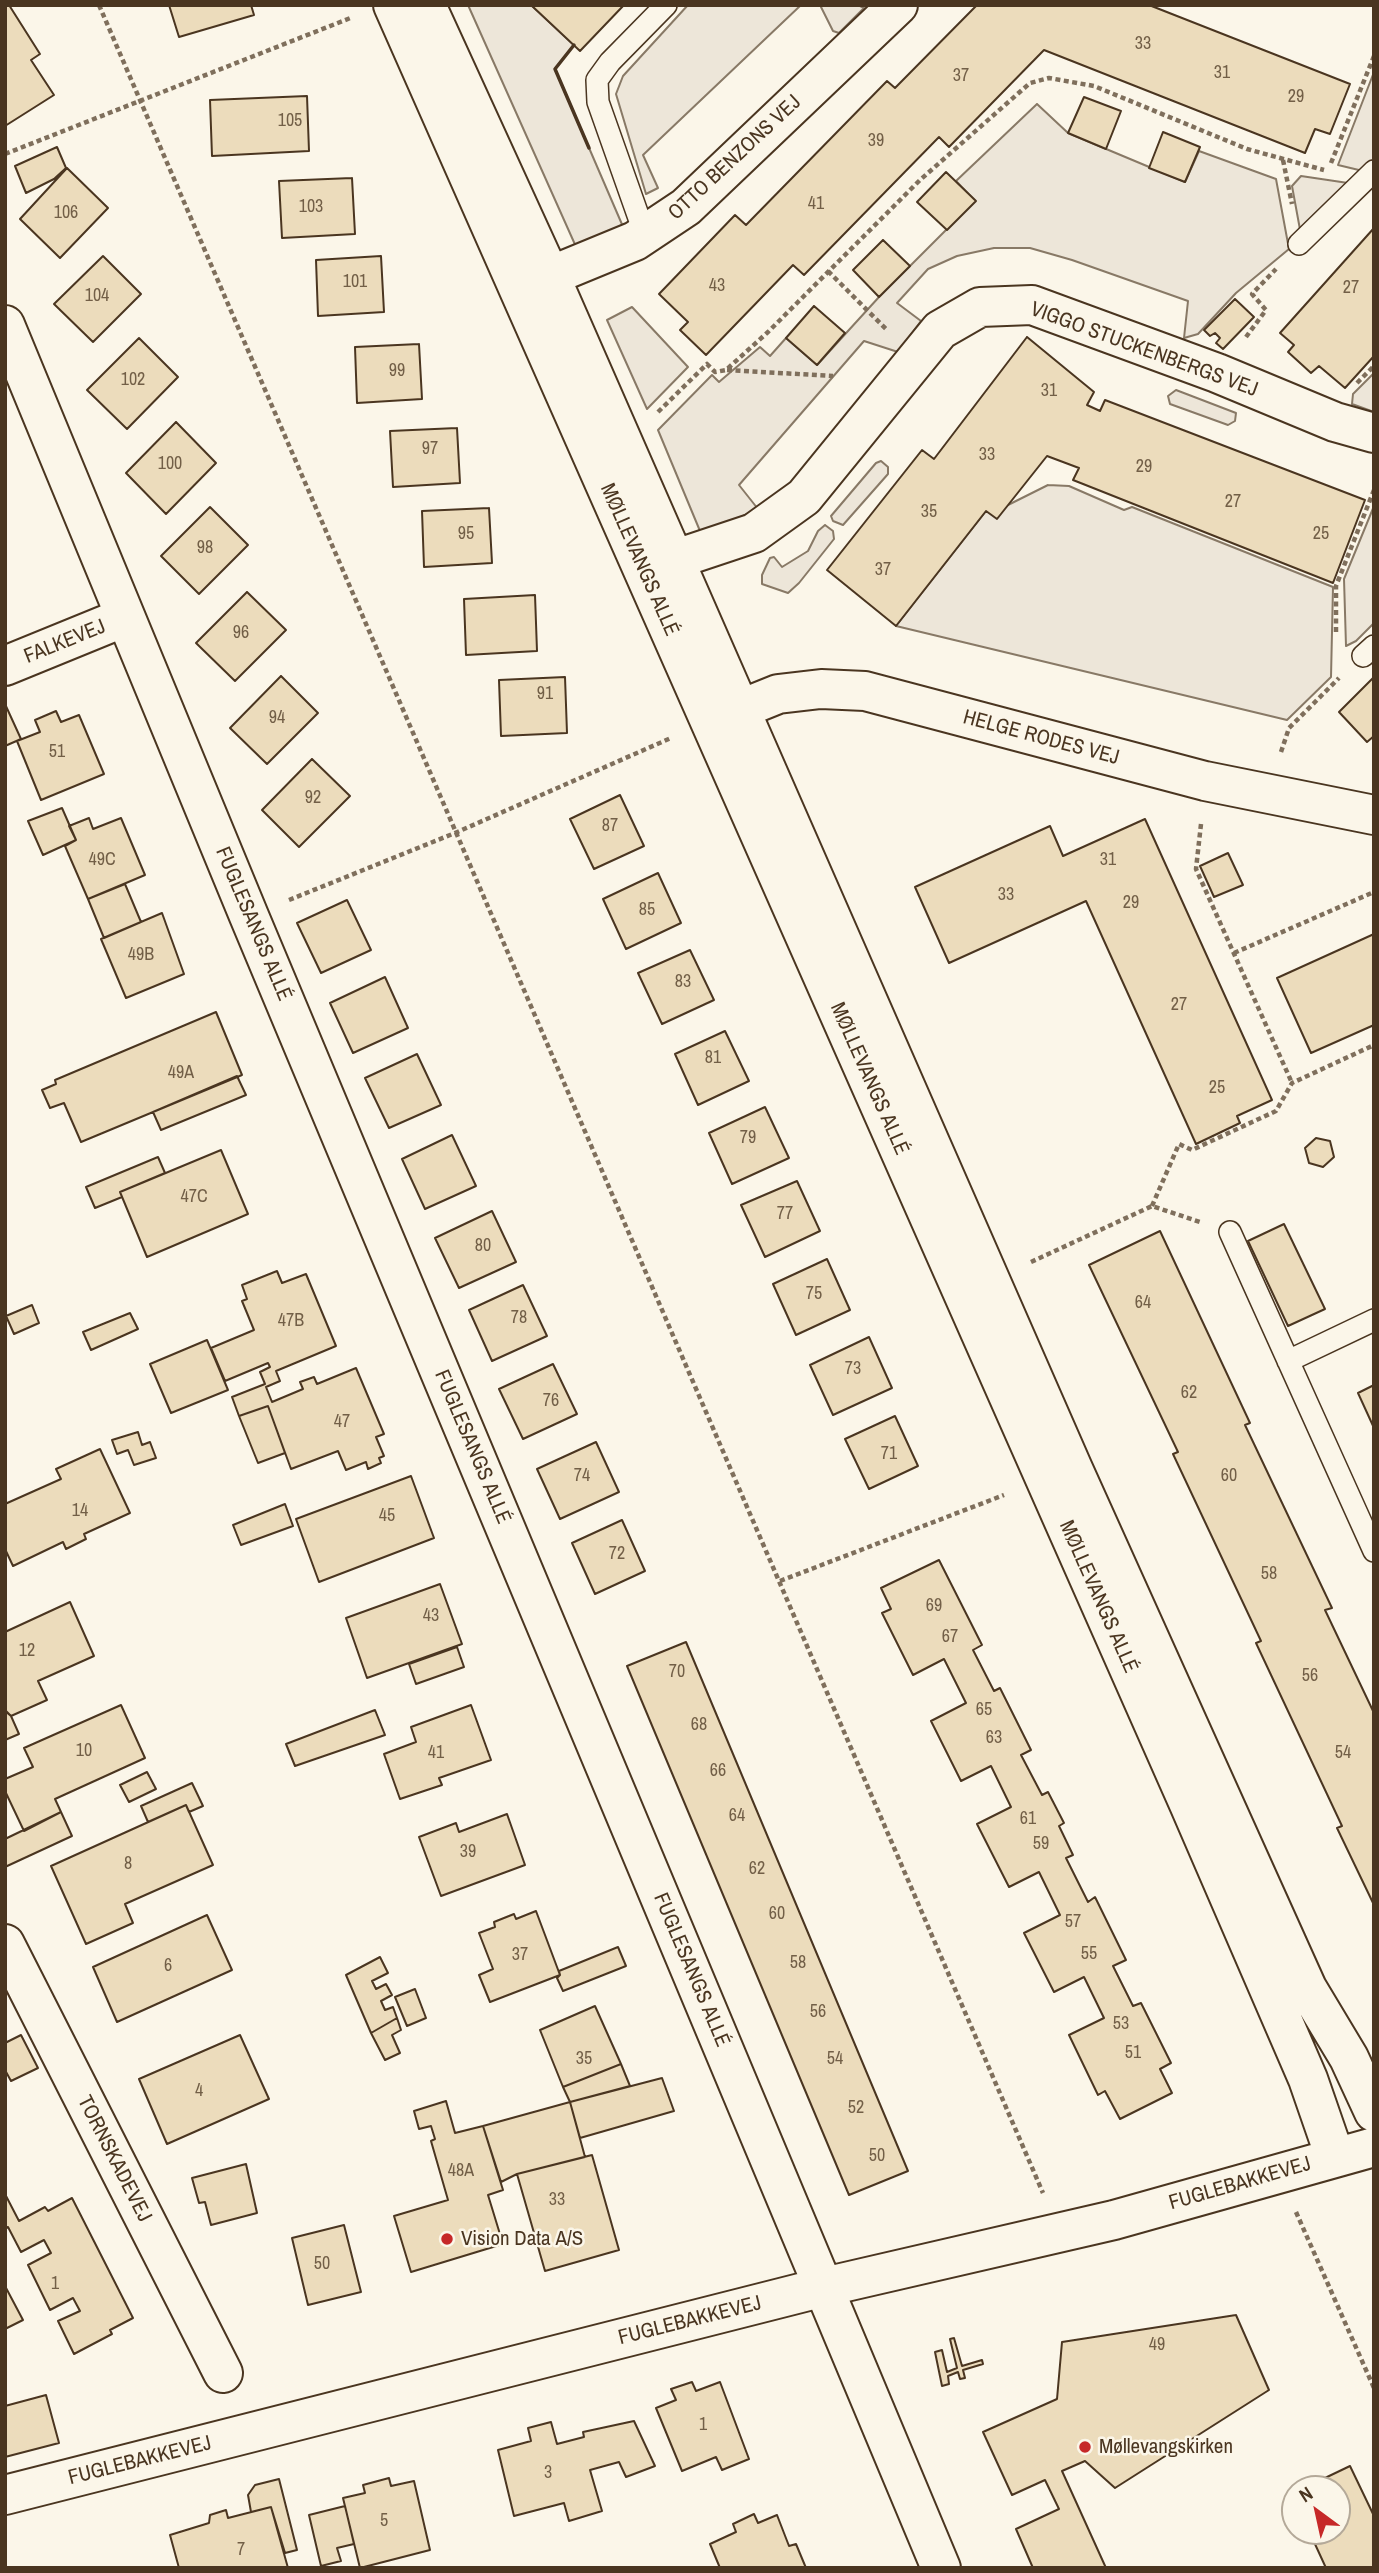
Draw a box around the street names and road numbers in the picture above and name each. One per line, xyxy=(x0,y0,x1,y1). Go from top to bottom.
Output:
street label: OTTO BENZONS VEJ xyxy=(664,90,806,226)
street label: VIGGO STUCKENBERGS VEJ xyxy=(1027,297,1261,403)
street label: MØLLEVANGS ALLÉ xyxy=(594,480,684,640)
street label: FALKEVEJ xyxy=(21,614,109,670)
street label: HELGE RODES VEJ xyxy=(960,705,1122,771)
street label: FUGLESANGS ALLÉ xyxy=(209,843,297,1005)
street label: MØLLEVANGS ALLÉ xyxy=(824,999,914,1159)
street label: FUGLESANGS ALLÉ xyxy=(428,1366,516,1528)
street label: MØLLEVANGS ALLÉ xyxy=(1053,1517,1143,1677)
street label: FUGLESANGS ALLÉ xyxy=(647,1889,735,2051)
street label: TORNSKADEVEJ xyxy=(71,2092,157,2226)
street label: FUGLEBAKKEVEJ xyxy=(1166,2152,1314,2216)
street label: FUGLEBAKKEVEJ xyxy=(616,2291,764,2351)
street label: FUGLEBAKKEVEJ xyxy=(66,2431,214,2491)

